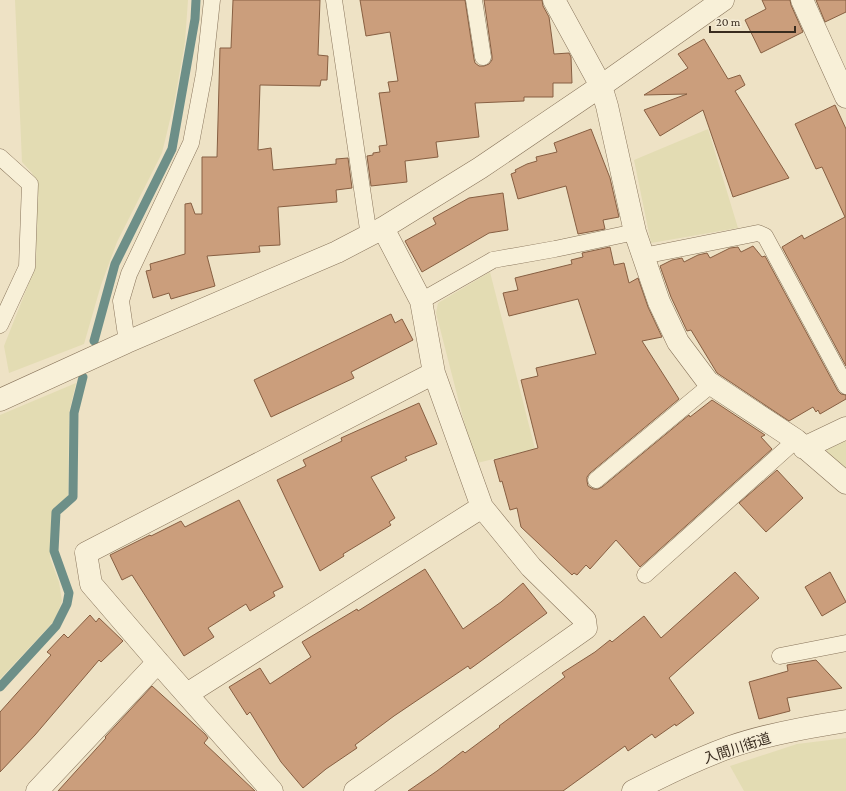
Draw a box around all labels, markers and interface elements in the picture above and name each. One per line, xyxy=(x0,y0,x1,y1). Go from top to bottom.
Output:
scale bar xyxy=(710,8,795,34)
text: 20 m xyxy=(716,15,741,29)
street label: 入間川街道 xyxy=(701,730,773,766)

